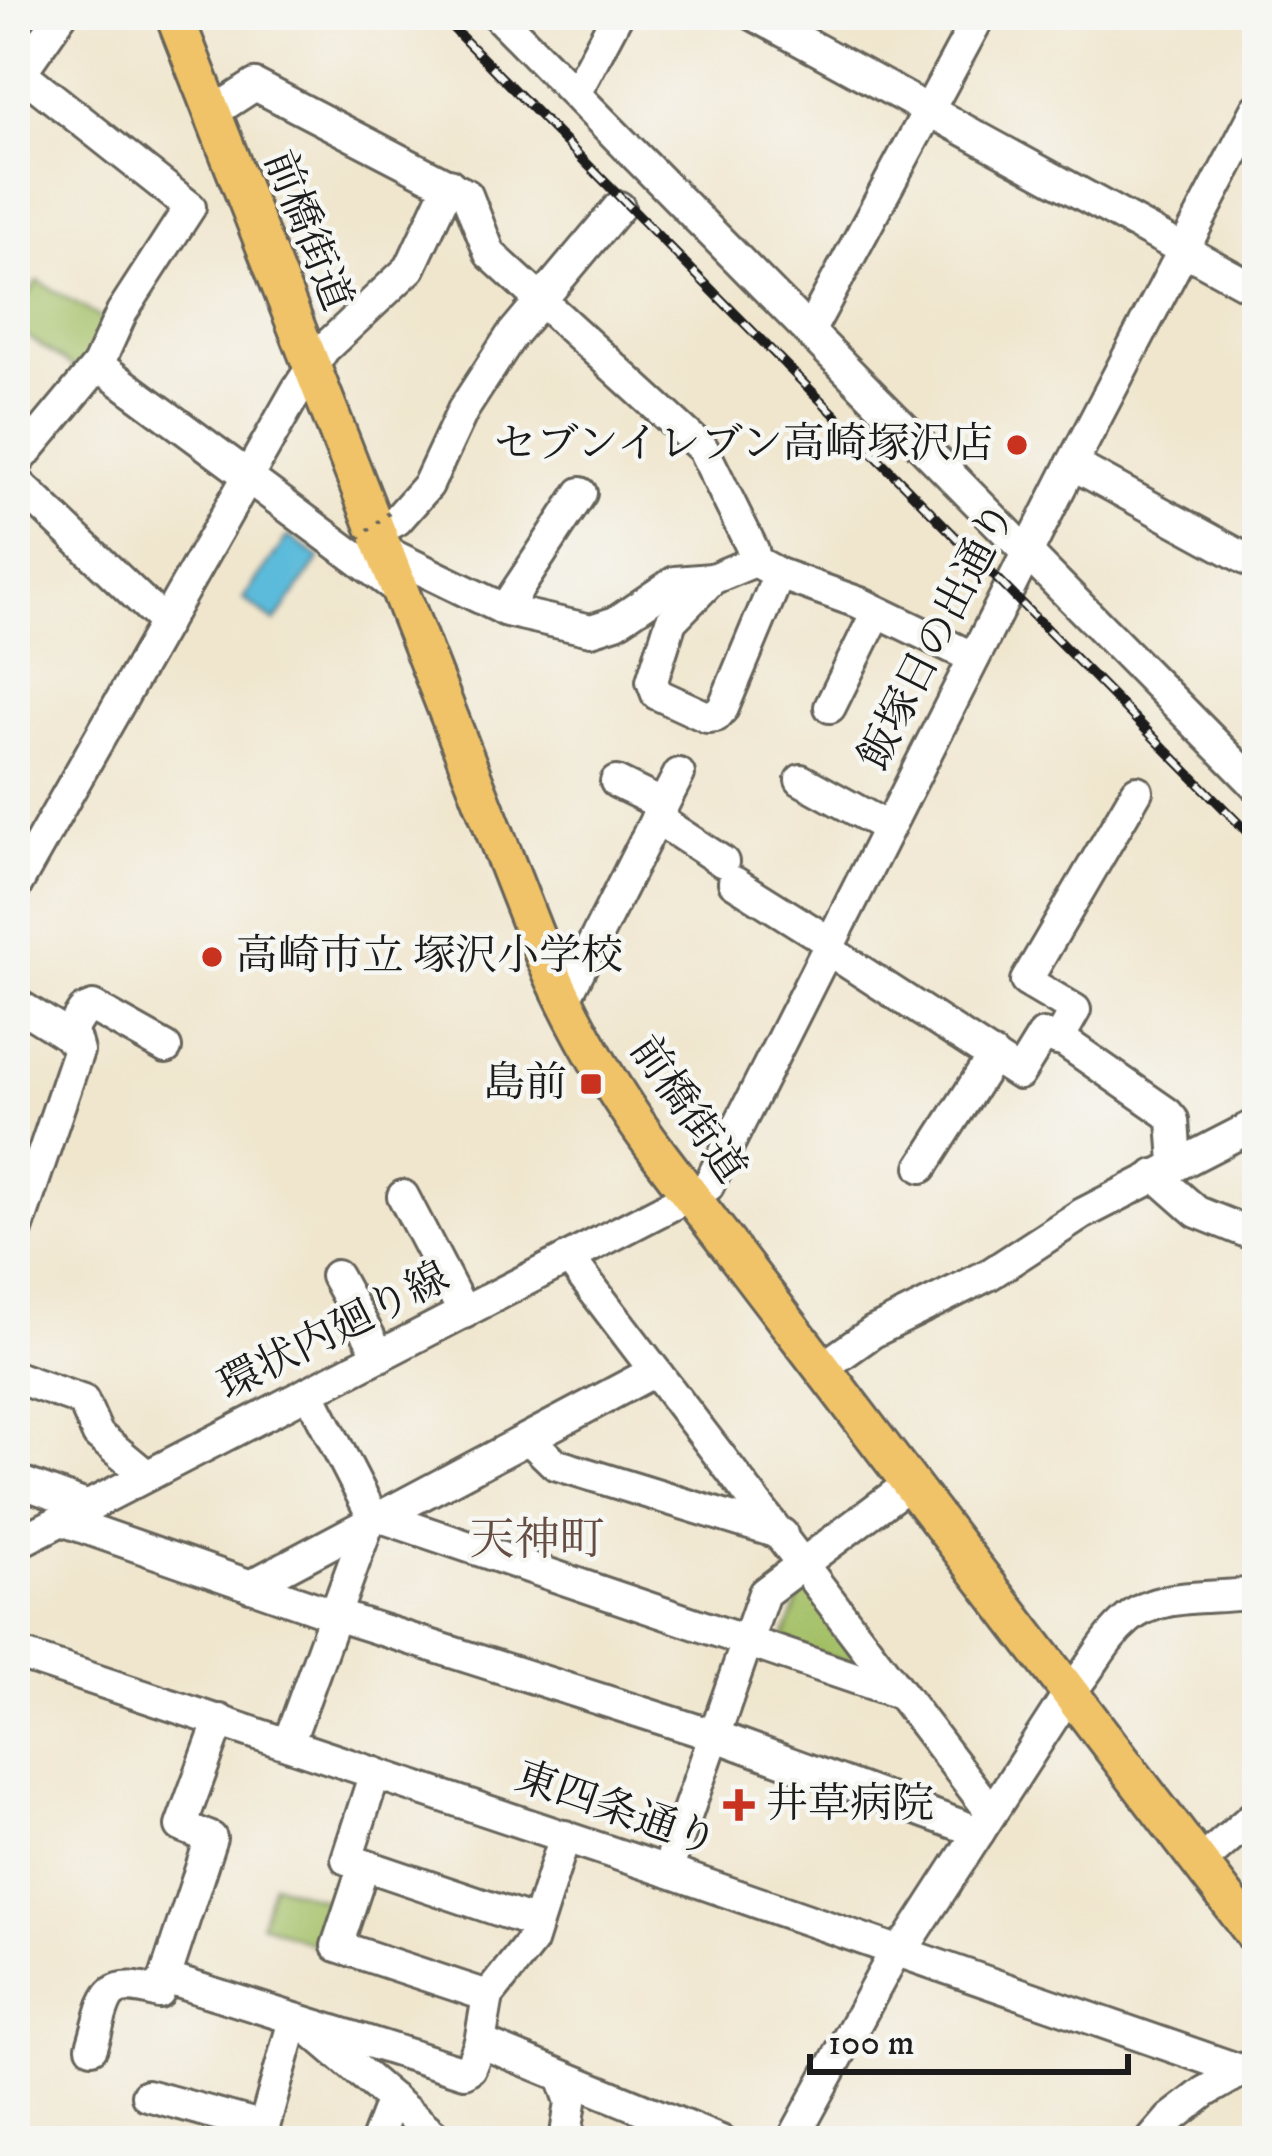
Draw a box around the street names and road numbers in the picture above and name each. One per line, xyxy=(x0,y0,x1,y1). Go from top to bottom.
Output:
street label: 前橋街道 xyxy=(251,143,363,319)
street label: 飯塚日の出通り xyxy=(848,493,1028,779)
street label: 前橋街道 xyxy=(618,1026,756,1194)
street label: 環状内廻り線 xyxy=(210,1252,458,1412)
street label: 東四条通り xyxy=(508,1751,724,1869)

